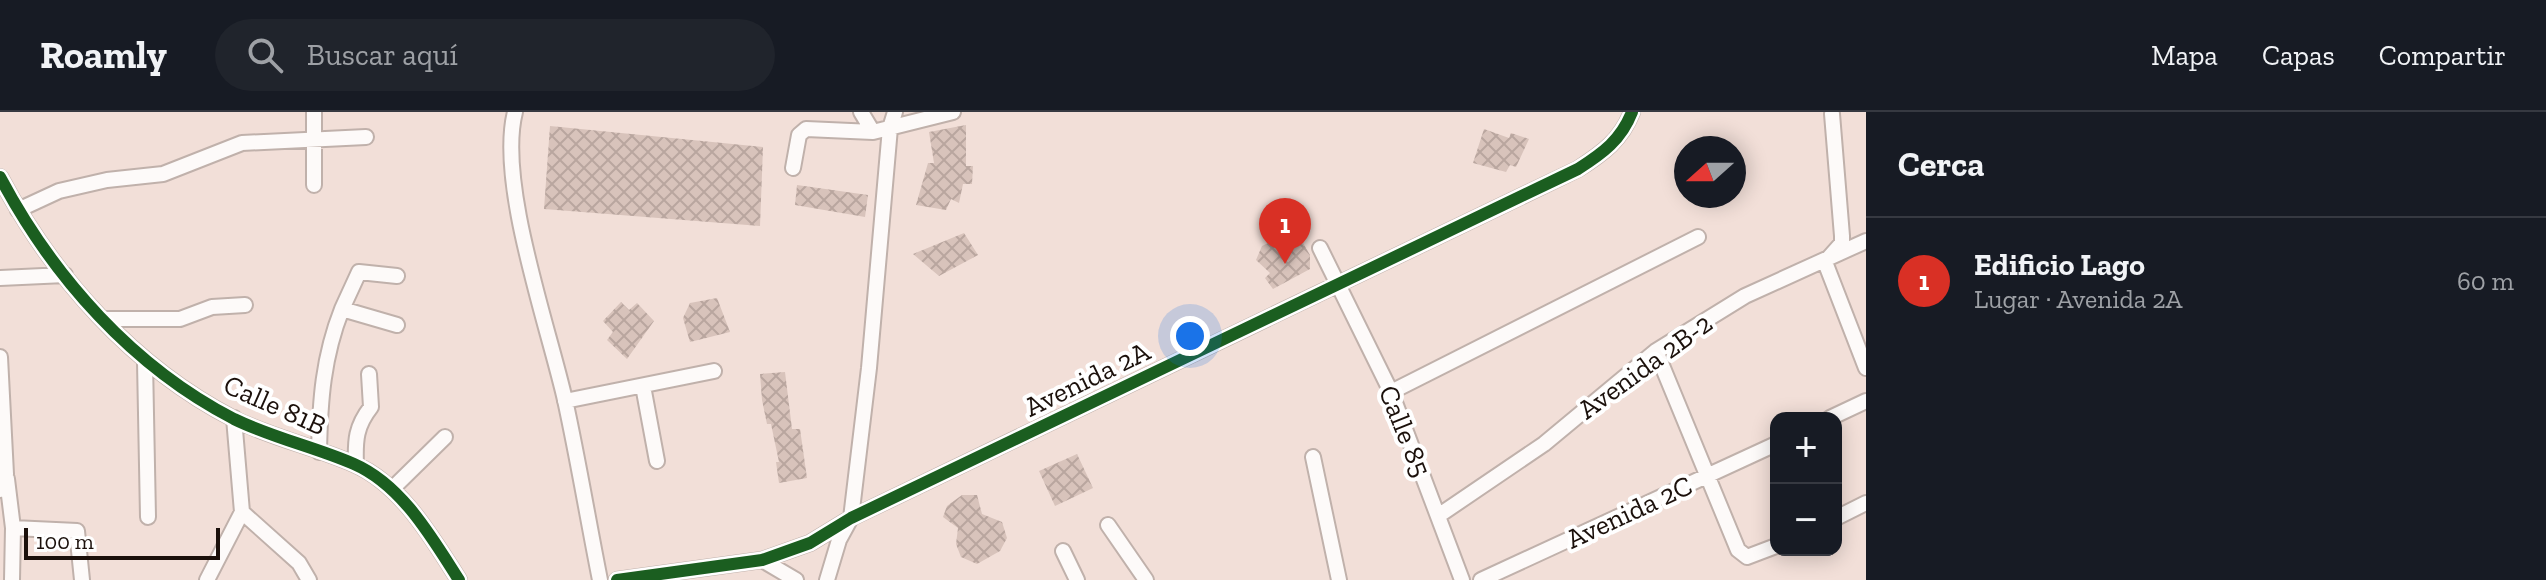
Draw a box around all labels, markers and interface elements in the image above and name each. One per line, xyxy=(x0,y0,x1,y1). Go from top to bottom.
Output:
search box xyxy=(215,19,775,91)
text: Roamly xyxy=(40,32,167,78)
icon: search xyxy=(243,33,287,77)
text: Buscar aquí xyxy=(307,37,458,73)
text: Mapa xyxy=(2151,39,2218,72)
text: Capas xyxy=(2262,39,2335,72)
text: Compartir xyxy=(2379,39,2506,72)
north arrow xyxy=(1674,136,1746,208)
text: Cerca xyxy=(1898,144,1985,185)
pin: 1 xyxy=(1259,198,1311,264)
text: Edificio Lago xyxy=(1974,247,2145,283)
text: 1 xyxy=(1919,265,1929,297)
text: 60 m xyxy=(2457,265,2514,297)
text: Lugar · Avenida 2A xyxy=(1974,283,2182,315)
street label: Avenida 2B-2 xyxy=(1571,306,1719,426)
your location xyxy=(1170,316,1210,356)
street label: Avenida 2A xyxy=(1019,334,1156,424)
street label: Calle 81B xyxy=(219,368,331,442)
street label: Calle 85 xyxy=(1372,381,1438,481)
map controls xyxy=(1770,412,1842,556)
button: + xyxy=(1770,412,1842,484)
street label: Avenida 2C xyxy=(1561,468,1697,556)
button: − xyxy=(1770,484,1842,556)
scale bar xyxy=(24,524,220,560)
text: 100 m xyxy=(36,528,94,555)

